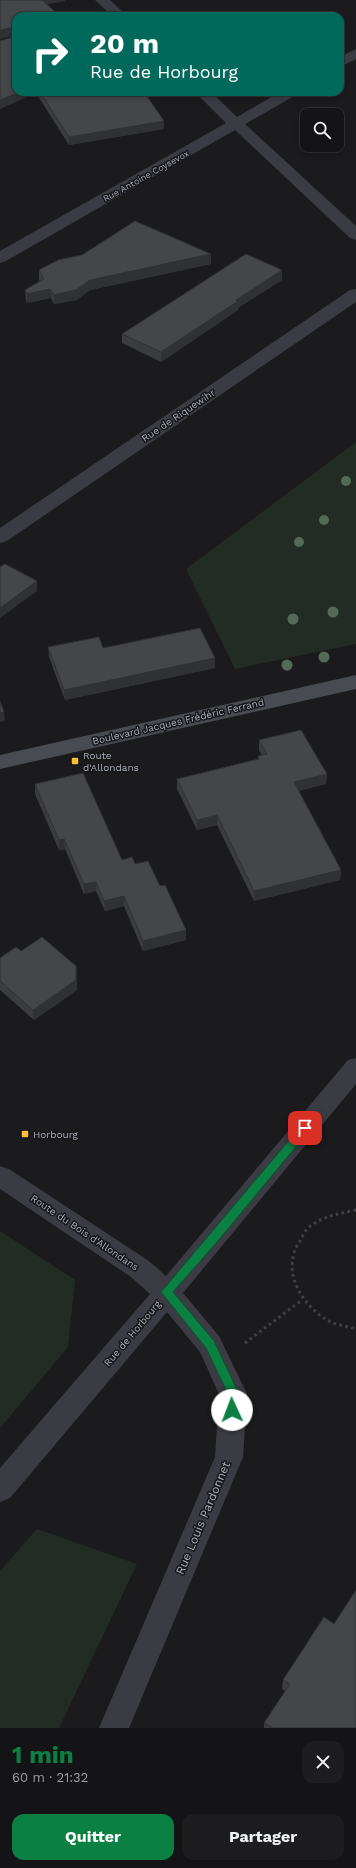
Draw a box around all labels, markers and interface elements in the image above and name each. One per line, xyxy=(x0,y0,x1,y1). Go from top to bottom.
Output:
text: 20 m xyxy=(90,27,159,60)
icon: right xyxy=(24,28,76,80)
text: Rue de Horbourg xyxy=(90,61,238,82)
map controls xyxy=(300,108,344,152)
button: search xyxy=(300,108,344,152)
street label: Rue Antoine Coysevox xyxy=(101,148,191,204)
street label: Rue de Riquewihr xyxy=(140,387,217,444)
street label: Boulevard Jacques Frédéric Ferrand xyxy=(91,696,265,747)
place label: Route d'Allondans xyxy=(83,750,139,773)
marker: Route d'Allondans xyxy=(70,756,80,766)
pin xyxy=(288,1111,322,1145)
icon: arrive xyxy=(294,1117,316,1139)
marker: Horbourg xyxy=(20,1129,30,1139)
place label: Horbourg xyxy=(33,1129,79,1140)
street label: Route du Bois d'Allondans xyxy=(29,1192,141,1273)
street label: Rue de Horbourg xyxy=(102,1298,163,1368)
position arrow xyxy=(211,1389,253,1431)
street label: Rue Louis Pardonnet xyxy=(173,1459,233,1577)
text: 1 min xyxy=(12,1741,74,1769)
button: close xyxy=(302,1741,344,1783)
text: 60 m · 21:32 xyxy=(12,1770,88,1785)
button: Quitter xyxy=(12,1814,174,1860)
button: Partager xyxy=(182,1814,344,1860)

